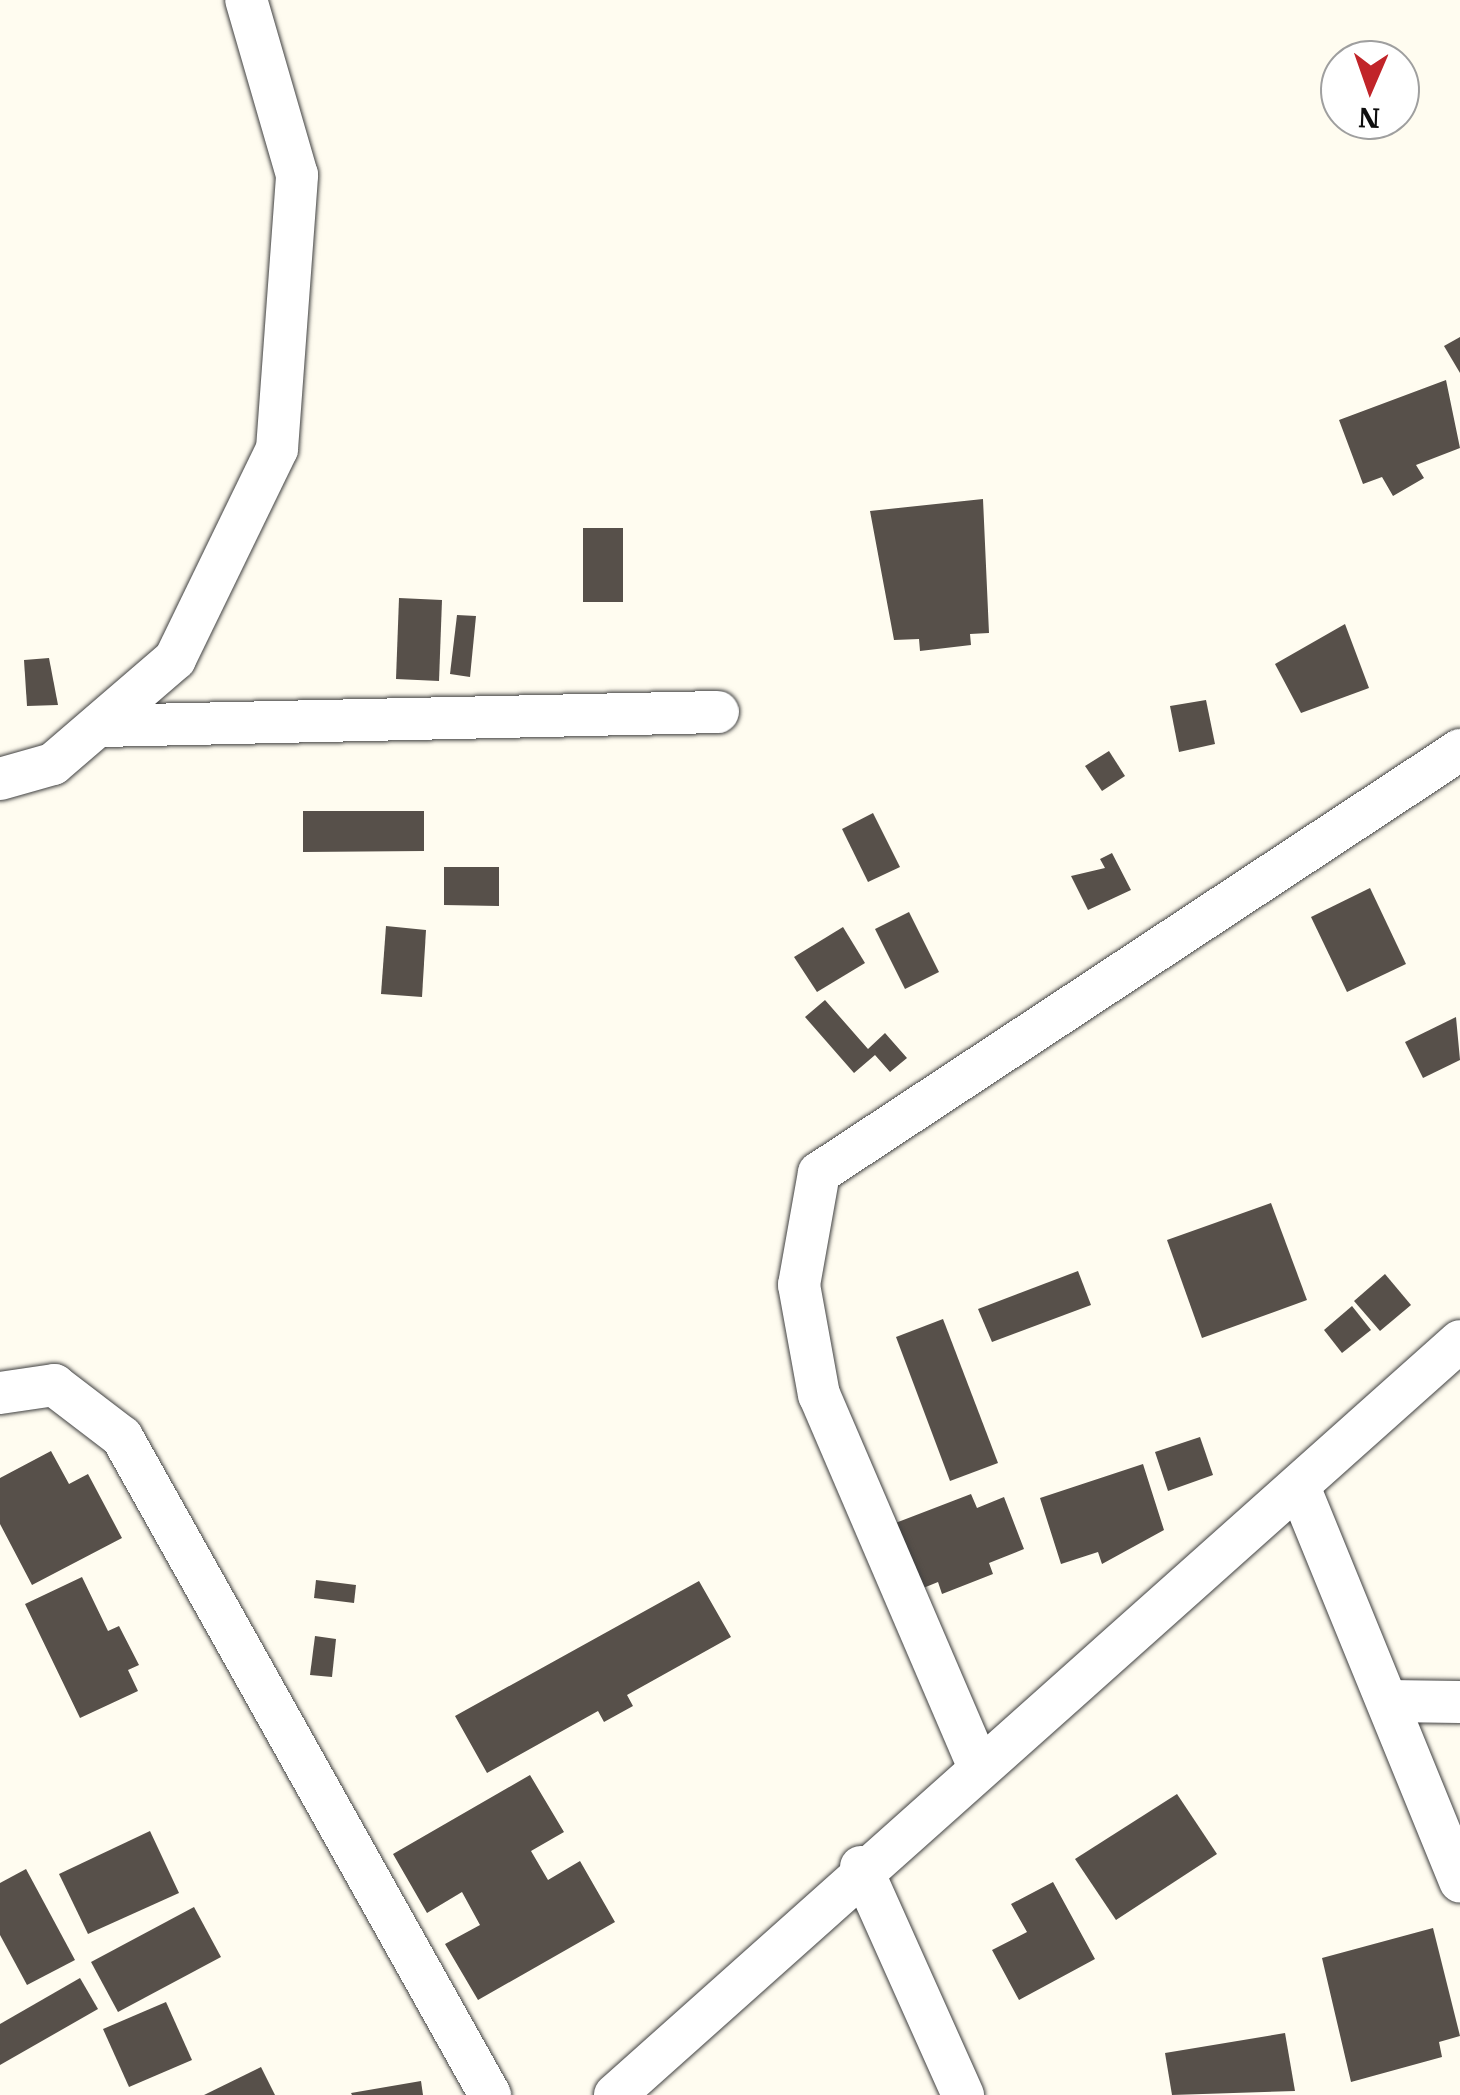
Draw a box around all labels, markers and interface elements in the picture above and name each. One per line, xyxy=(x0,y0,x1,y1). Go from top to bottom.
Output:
north arrow xyxy=(1320,40,1420,140)
text: N xyxy=(1357,100,1381,137)

